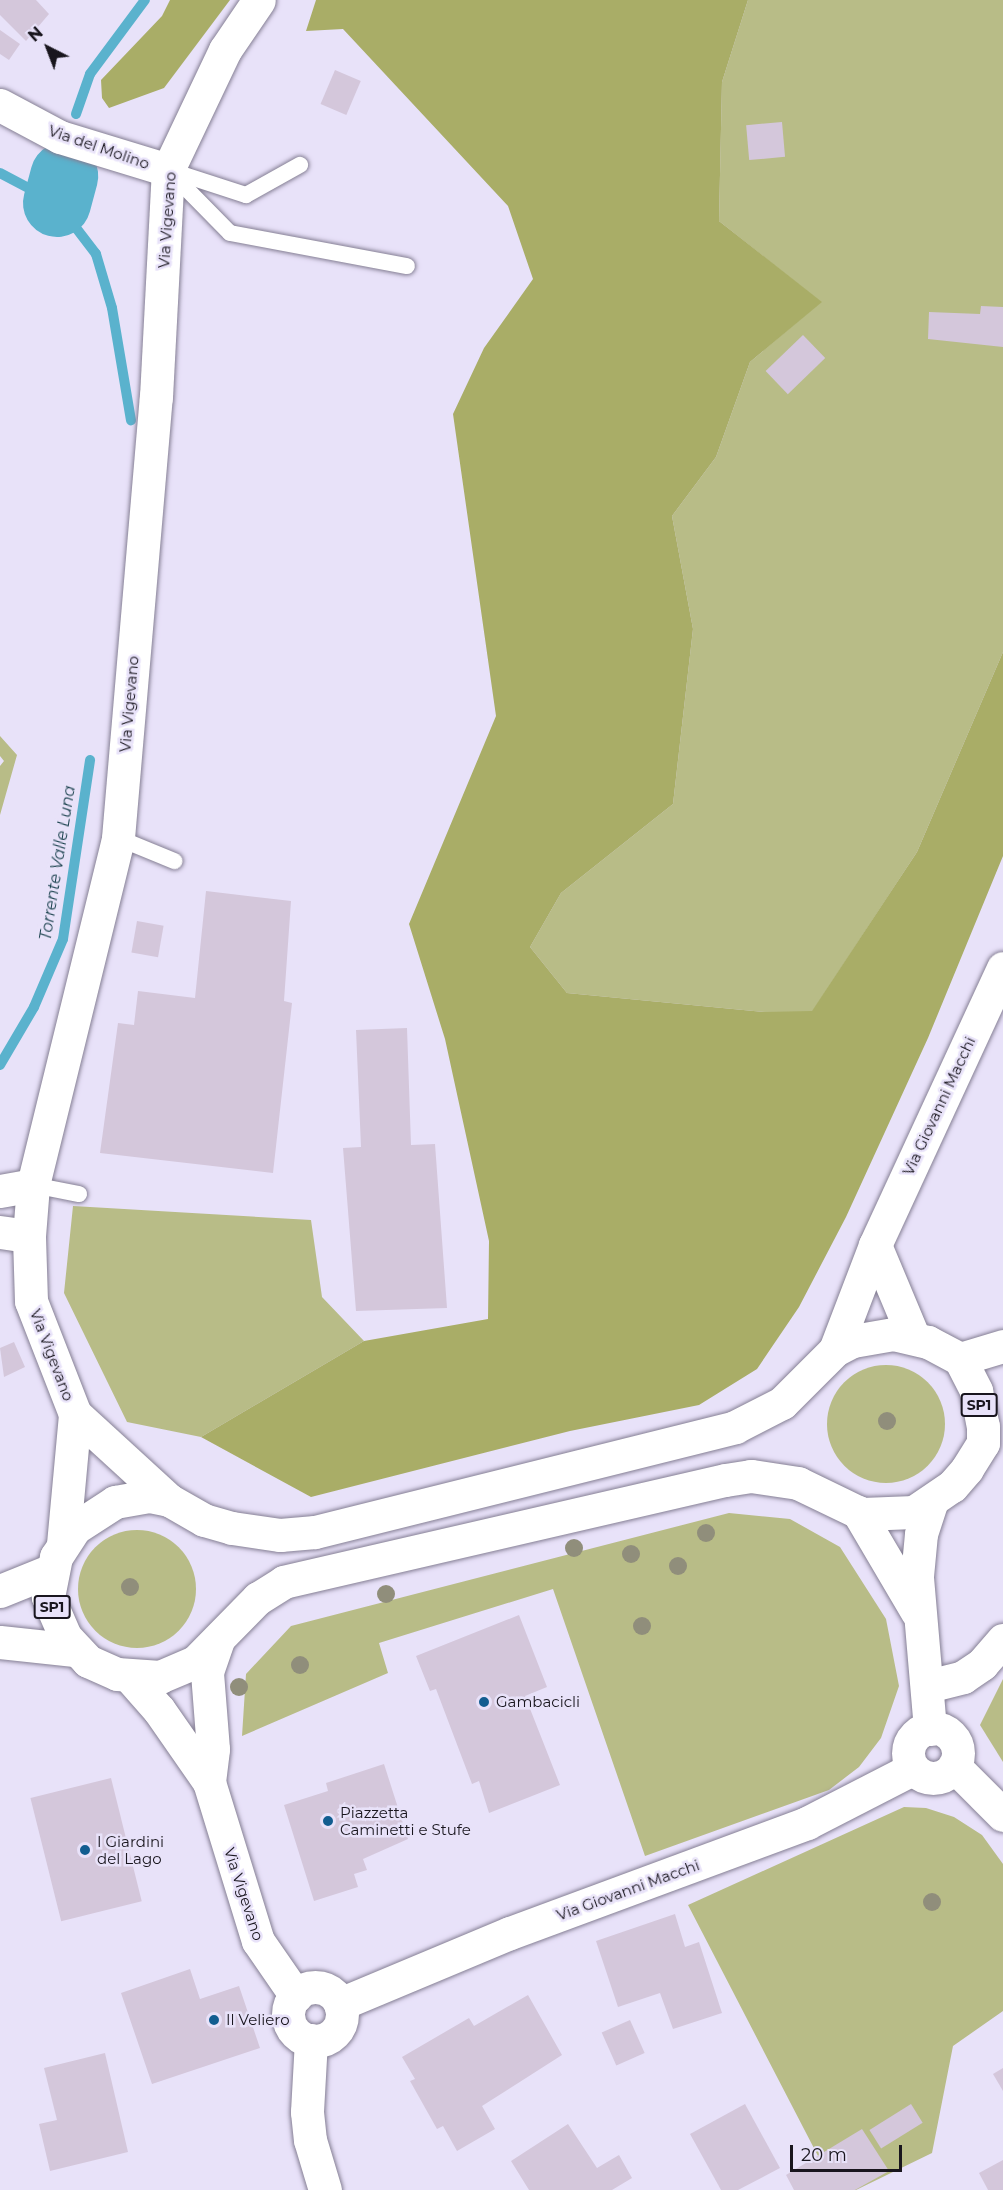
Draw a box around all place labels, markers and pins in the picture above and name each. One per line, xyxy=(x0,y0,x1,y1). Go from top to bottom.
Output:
place label: Gambacicli xyxy=(496,1693,580,1711)
marker: Gambacicli xyxy=(477,1695,491,1709)
place label: Piazzetta Caminetti e Stufe xyxy=(340,1803,471,1838)
marker: Piazzetta Caminetti e Stufe xyxy=(321,1814,335,1828)
place label: I Giardini del Lago xyxy=(97,1832,164,1867)
marker: I Giardini del Lago xyxy=(78,1843,92,1857)
place label: Il Veliero xyxy=(226,2011,290,2029)
marker: Il Veliero xyxy=(207,2013,221,2027)

